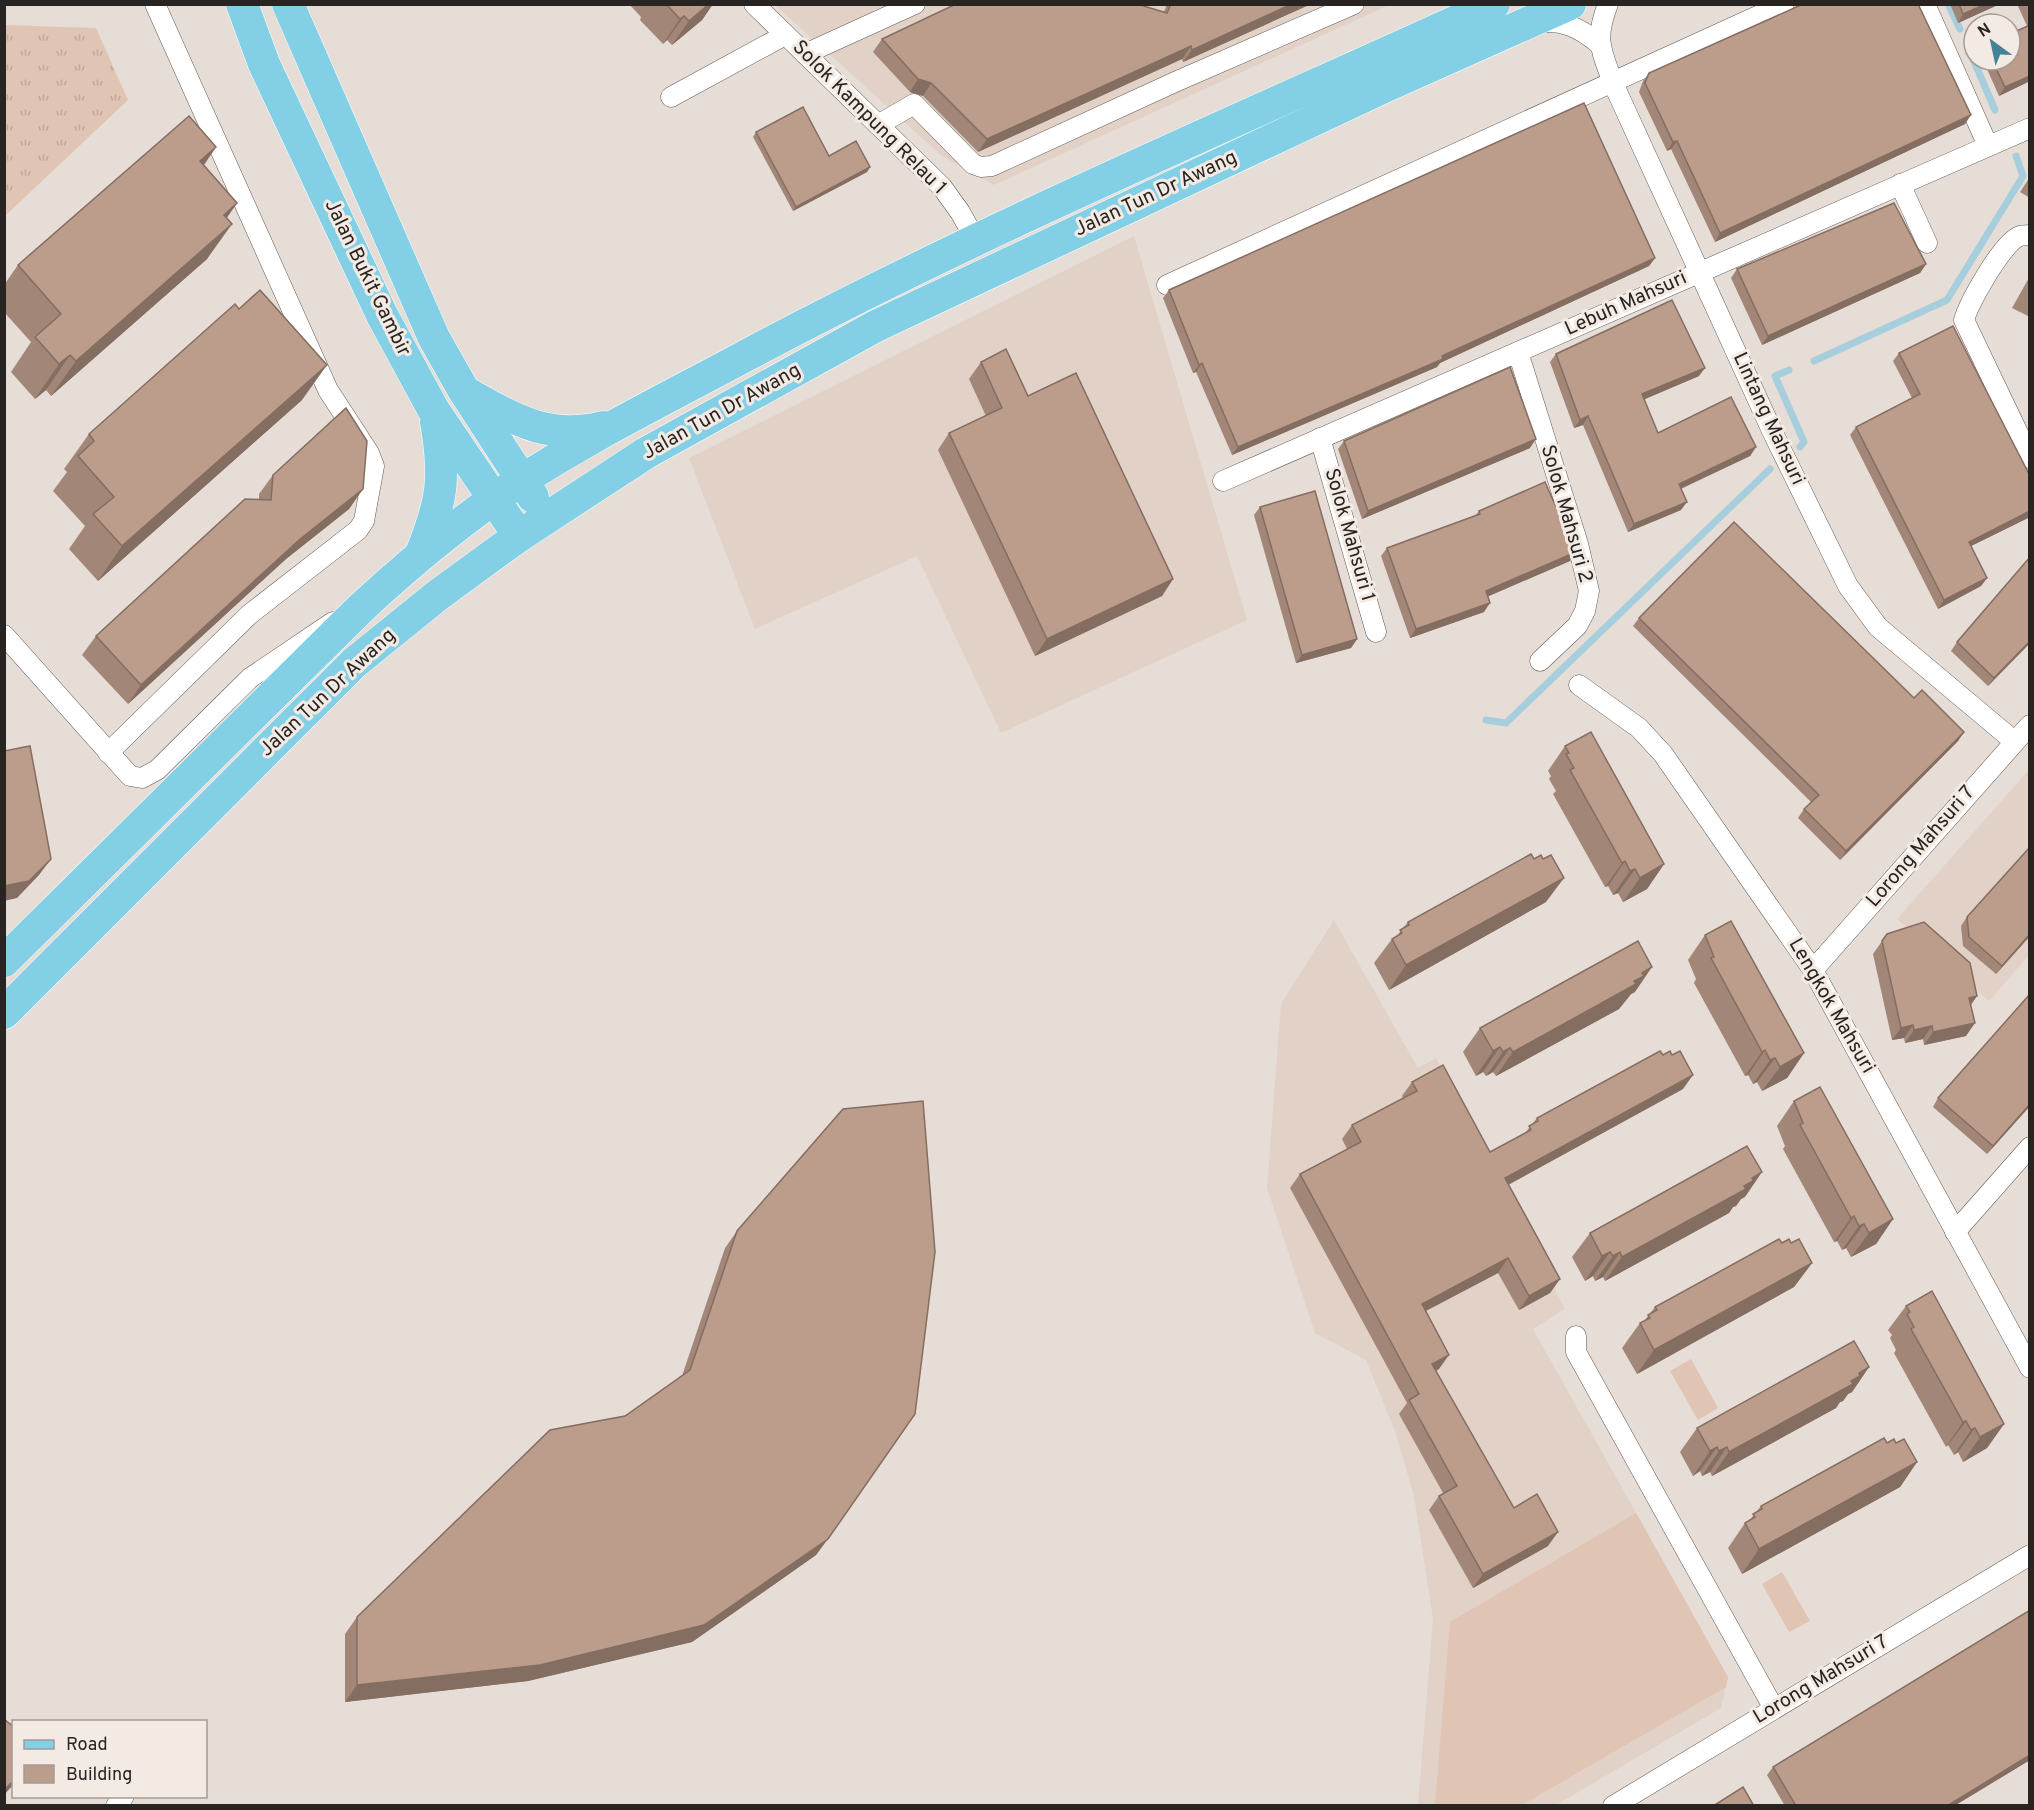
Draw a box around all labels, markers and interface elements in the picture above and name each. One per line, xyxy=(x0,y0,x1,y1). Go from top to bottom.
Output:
north arrow xyxy=(1962,12,2022,72)
text: N xyxy=(1975,20,1995,43)
street label: Solok Kampung Relau 1 xyxy=(786,35,952,201)
street label: Jalan Tun Dr Awang xyxy=(1070,145,1242,243)
street label: Jalan Bukit Gambir xyxy=(318,195,416,361)
street label: Lebuh Mahsuri xyxy=(1561,265,1691,343)
street label: Lintang Mahsuri xyxy=(1726,348,1810,490)
street label: Jalan Tun Dr Awang xyxy=(638,358,806,466)
street label: Solok Mahsuri 2 xyxy=(1534,442,1598,586)
street label: Solok Mahsuri 1 xyxy=(1318,465,1380,605)
street label: Jalan Tun Dr Awang xyxy=(254,623,402,763)
street label: Lorong Mahsuri 7 xyxy=(1861,781,1981,913)
street label: Lengkok Mahsuri xyxy=(1782,934,1880,1078)
street label: Lorong Mahsuri 7 xyxy=(1749,1629,1893,1731)
legend xyxy=(12,1720,207,1798)
text: Road xyxy=(66,1734,108,1757)
text: Building xyxy=(66,1764,132,1787)

